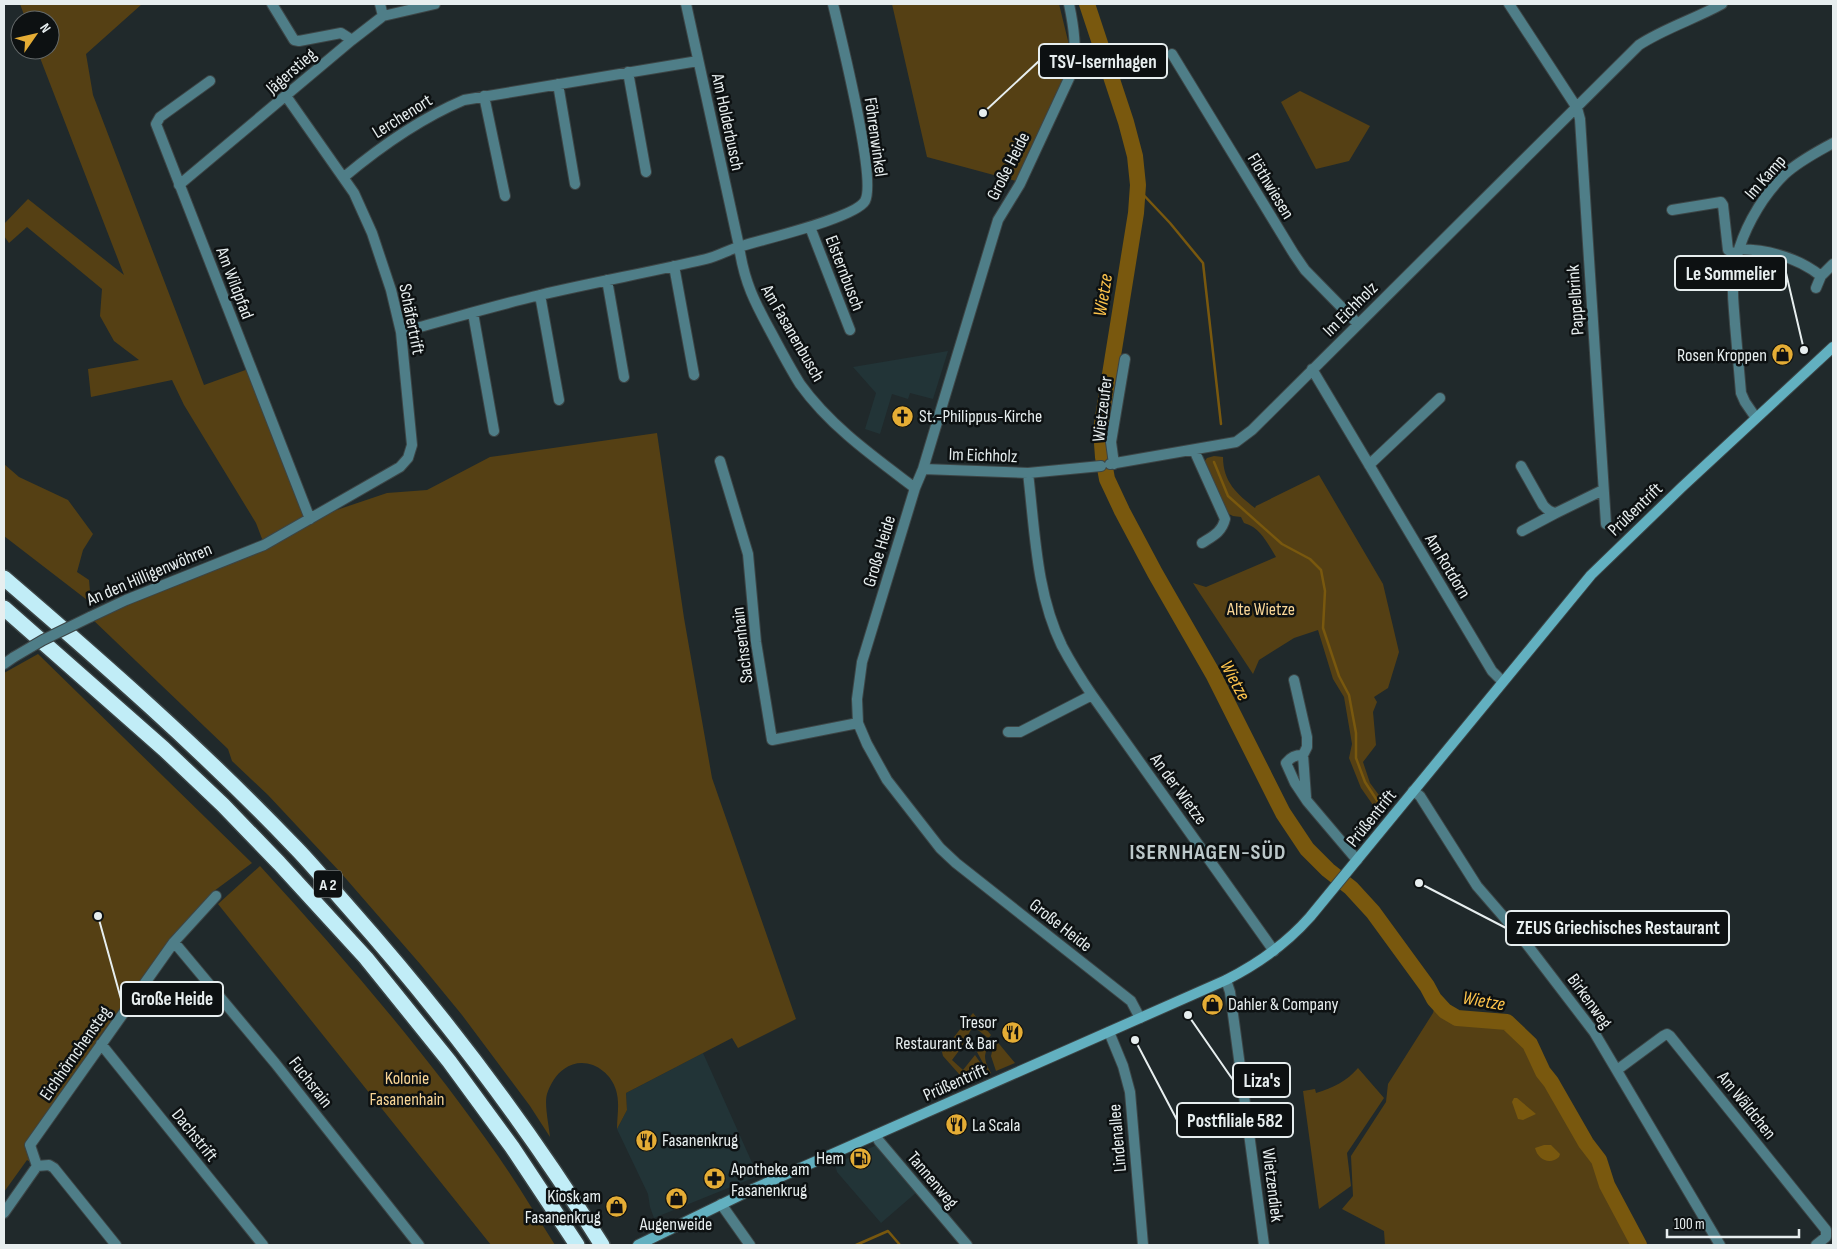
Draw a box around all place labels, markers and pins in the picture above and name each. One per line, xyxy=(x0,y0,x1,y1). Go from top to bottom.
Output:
callout: TSV-Isernhagen xyxy=(1039,44,1167,78)
callout: Le Sommelier xyxy=(1675,256,1786,290)
shop icon: Rosen Kroppen xyxy=(1771,343,1795,367)
place label: Rosen Kroppen xyxy=(1677,345,1767,366)
church icon: St.-Philippus-Kirche xyxy=(891,404,915,428)
place label: St.-Philippus-Kirche xyxy=(919,406,1042,427)
callout: ZEUS Griechisches Restaurant xyxy=(1506,911,1729,945)
callout: Große Heide xyxy=(121,982,223,1016)
shop icon: Dahler & Company xyxy=(1200,992,1224,1016)
place label: Dahler & Company xyxy=(1228,994,1339,1015)
place label: Tresor Restaurant & Bar xyxy=(895,1012,997,1054)
restaurant icon: Tresor Restaurant & Bar xyxy=(1001,1020,1025,1044)
callout: Liza's xyxy=(1233,1063,1290,1097)
callout: Postfiliale 582 xyxy=(1177,1103,1293,1137)
restaurant icon: La Scala xyxy=(944,1113,968,1137)
place label: La Scala xyxy=(972,1115,1020,1136)
restaurant icon: Fasanenkrug xyxy=(634,1128,658,1152)
place label: Fasanenkrug xyxy=(662,1130,738,1151)
fuel station icon: Hem xyxy=(848,1146,872,1170)
place label: Hem xyxy=(816,1148,844,1169)
place label: Apotheke am Fasanenkrug xyxy=(730,1159,810,1201)
pharmacy icon: Apotheke am Fasanenkrug xyxy=(703,1167,727,1191)
place label: Kiosk am Fasanenkrug xyxy=(525,1186,601,1228)
shop icon: Augenweide xyxy=(664,1187,688,1211)
shop icon: Kiosk am Fasanenkrug xyxy=(605,1194,629,1218)
place label: Augenweide xyxy=(639,1214,712,1235)

